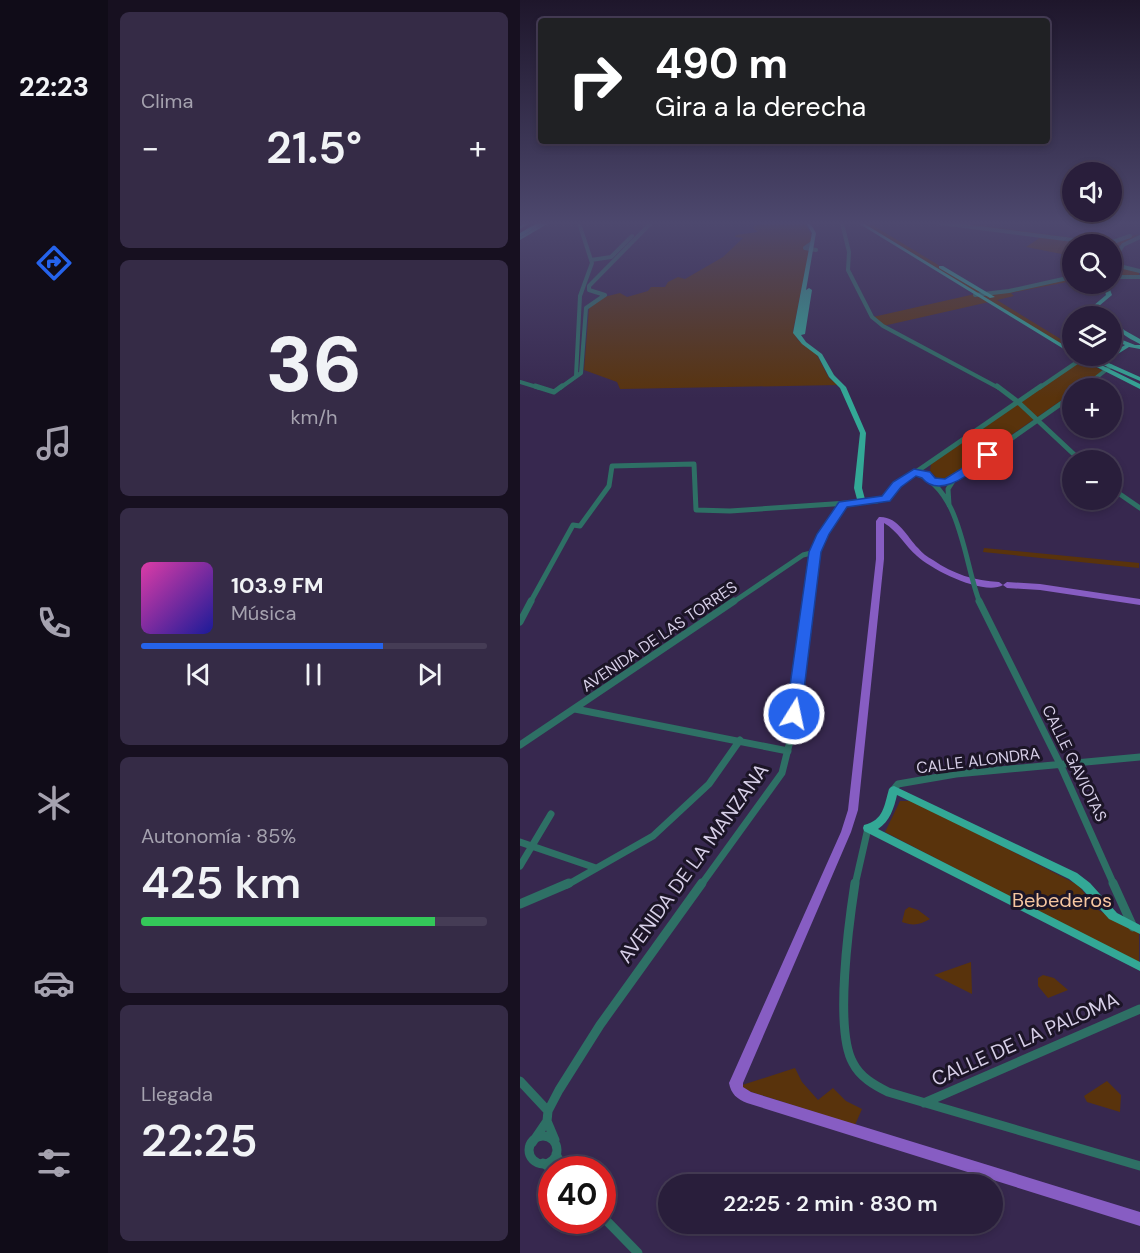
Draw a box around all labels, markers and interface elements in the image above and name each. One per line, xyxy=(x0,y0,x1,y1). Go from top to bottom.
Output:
text: 490 m xyxy=(655,36,788,91)
icon: right xyxy=(556,42,634,120)
text: 22:23 xyxy=(19,69,89,104)
text: Clima xyxy=(141,88,193,114)
text: Gira a la derecha xyxy=(655,89,866,124)
text: 21.5° xyxy=(266,118,362,177)
text: − xyxy=(141,126,159,169)
text: + xyxy=(469,126,487,169)
map controls xyxy=(1062,162,1122,510)
button: sound xyxy=(1062,162,1122,222)
button: search xyxy=(1062,234,1122,294)
icon: directions xyxy=(33,242,75,284)
button: layers xyxy=(1062,306,1122,366)
text: 36 xyxy=(266,314,362,415)
button: + xyxy=(1062,378,1122,438)
text: km/h xyxy=(290,404,338,430)
icon: music xyxy=(33,422,75,464)
pin xyxy=(962,429,1013,480)
icon: arrive xyxy=(971,438,1004,471)
button: − xyxy=(1062,450,1122,510)
text: 103.9 FM xyxy=(231,571,324,600)
street label: AVENIDA DE LAS TORRES xyxy=(577,576,741,696)
text: Música xyxy=(231,600,296,626)
icon: phone xyxy=(33,602,75,644)
icon: previous xyxy=(182,658,215,691)
icon: pause xyxy=(297,658,330,691)
icon: next xyxy=(413,658,446,691)
position arrow xyxy=(762,682,826,746)
street label: CALLE GAVIOTAS xyxy=(1037,702,1112,825)
street label: CALLE ALONDRA xyxy=(915,742,1042,779)
street label: AVENIDA DE LA MANZANA xyxy=(612,758,774,968)
icon: climate xyxy=(33,782,75,824)
text: Autonomía · 85% xyxy=(141,823,296,849)
text: 425 km xyxy=(141,853,301,912)
park label: Bebederos xyxy=(1012,887,1112,913)
icon: car xyxy=(33,962,75,1004)
street label: CALLE DE LA PALOMA xyxy=(927,986,1123,1092)
text: Llegada xyxy=(141,1081,213,1107)
text: 22:25 xyxy=(141,1111,257,1170)
icon: filters xyxy=(33,1142,75,1184)
speed limit sign: 40 xyxy=(538,1156,616,1234)
text: 22:25 · 2 min · 830 m xyxy=(723,1189,938,1218)

